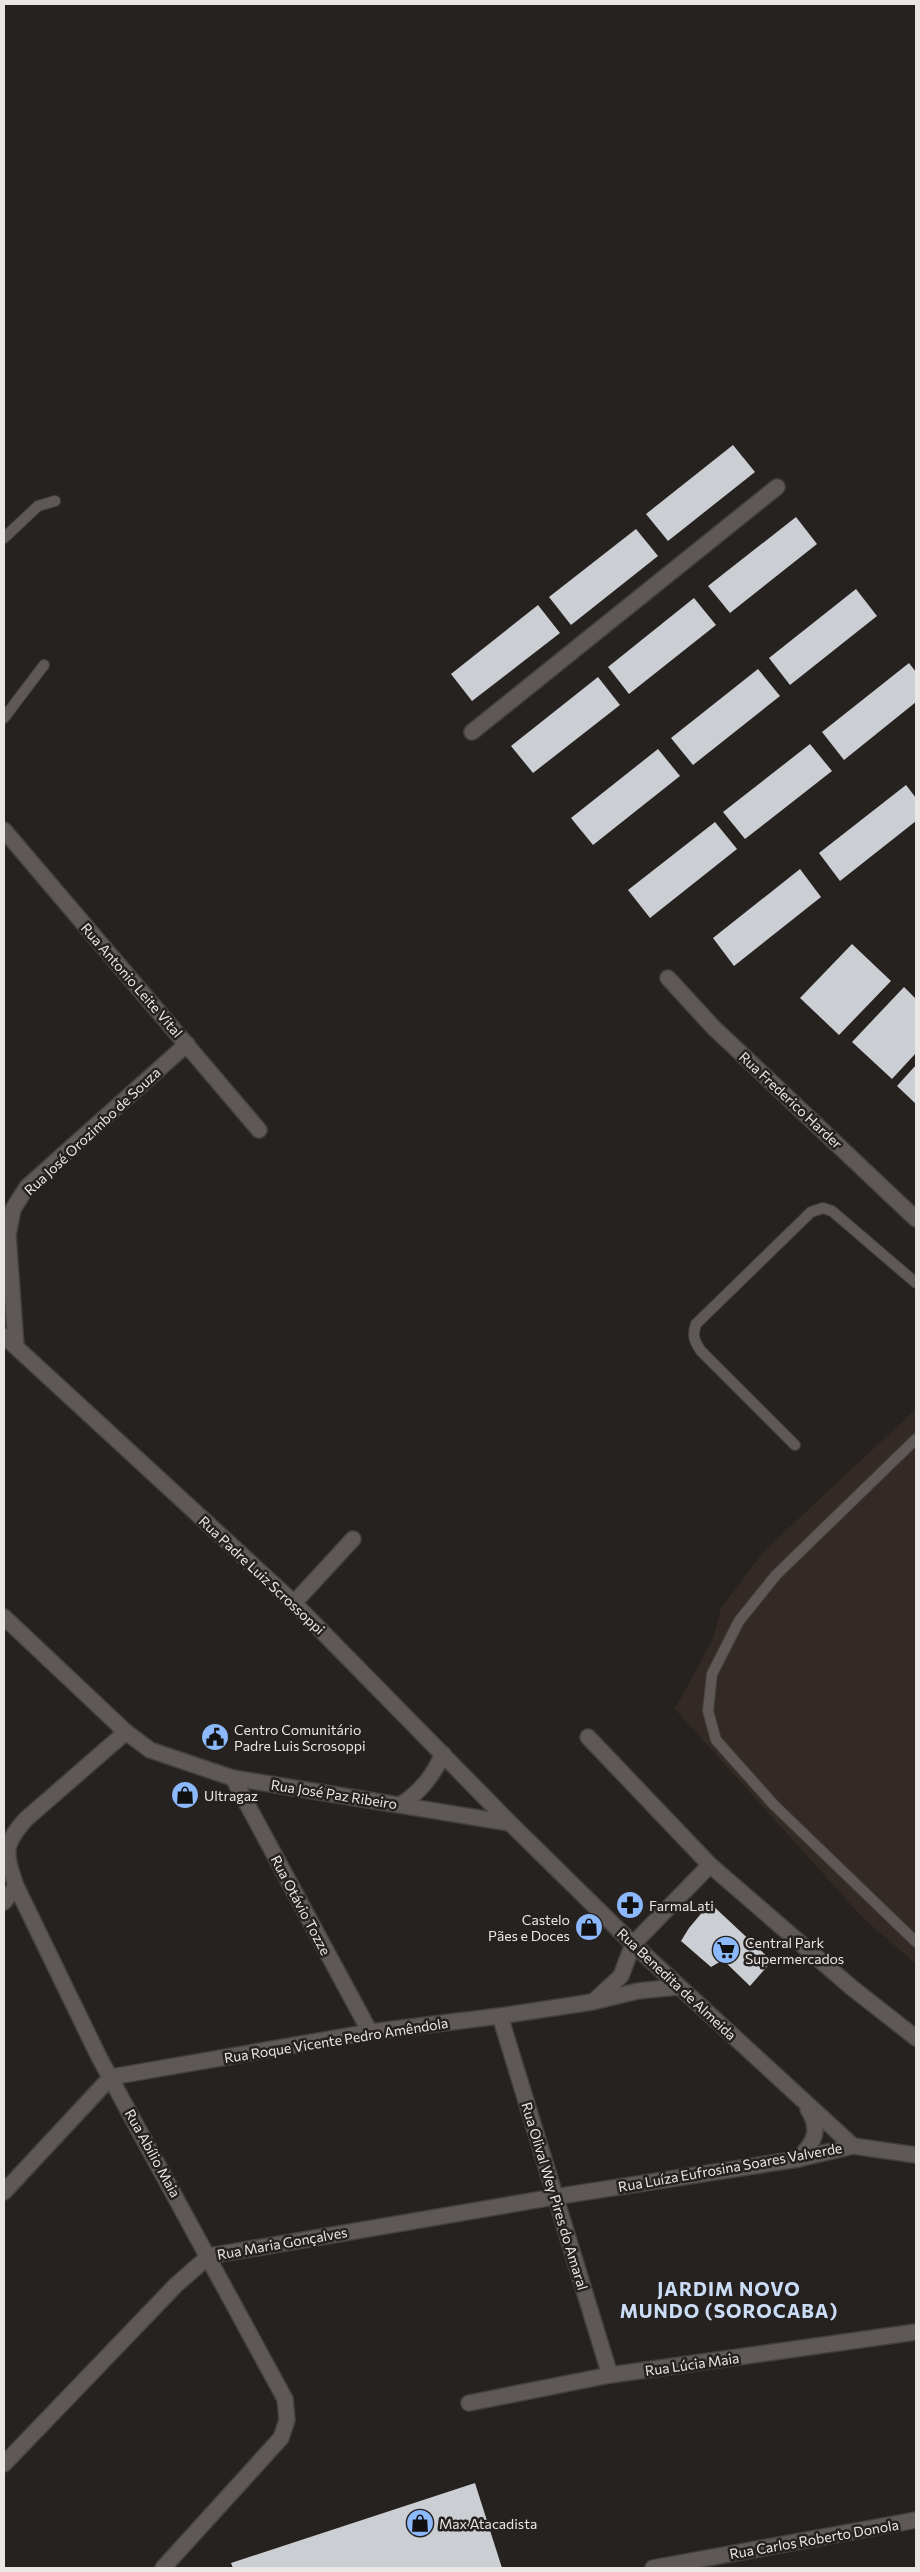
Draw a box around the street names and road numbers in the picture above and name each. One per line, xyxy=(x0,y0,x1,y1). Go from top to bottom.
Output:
street label: Rua Antonio Leite Vital xyxy=(78,919,186,1041)
street label: Rua Frederico Harder xyxy=(736,1048,846,1152)
street label: Rua José Orozimbo de Souza xyxy=(20,1063,164,1199)
street label: Rua Padre Luiz Scrossoppi xyxy=(196,1512,328,1638)
street label: Rua José Paz Ribeiro xyxy=(270,1776,398,1812)
street label: Rua Otávio Tozze xyxy=(267,1852,335,1958)
street label: Rua Benedita de Almeida xyxy=(614,1924,740,2044)
street label: Rua Roque Vicente Pedro Amêndola xyxy=(223,2014,449,2066)
street label: Rua Olival Wey Pires do Amaral xyxy=(518,2100,592,2292)
street label: Rua Abílio Maia xyxy=(122,2106,184,2200)
street label: Rua Luíza Eufrosina Soares Valverde xyxy=(617,2139,843,2195)
street label: Rua Maria Gonçalves xyxy=(216,2223,348,2263)
street label: Rua Lúcia Maia xyxy=(644,2349,740,2379)
street label: Rua Carlos Roberto Donola xyxy=(728,2516,900,2562)

